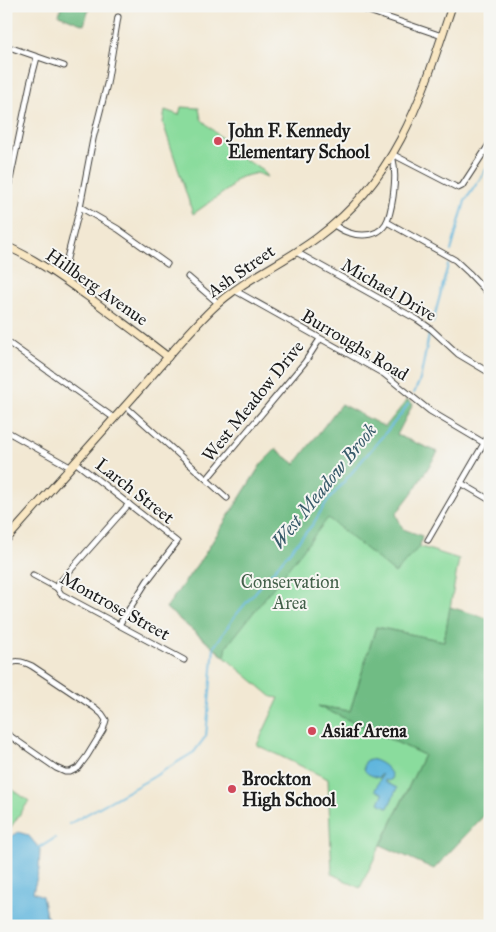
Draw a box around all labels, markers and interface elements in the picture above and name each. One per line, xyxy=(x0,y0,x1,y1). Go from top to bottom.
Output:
place label: John F. Kennedy Elementary School xyxy=(226,120,371,164)
marker: John F. Kennedy Elementary School xyxy=(212,135,224,147)
street label: Ash Street xyxy=(202,239,279,303)
street label: Hillberg Avenue xyxy=(41,244,152,331)
street label: Michael Drive xyxy=(337,254,441,326)
street label: Burroughs Road xyxy=(297,304,412,386)
street label: West Meadow Drive xyxy=(197,336,309,466)
water label: West Meadow Brook xyxy=(267,419,382,553)
street label: Larch Street xyxy=(91,453,179,529)
street label: Montrose Street xyxy=(56,567,174,646)
park label: Conservation Area xyxy=(241,571,340,614)
place label: Asiaf Arena xyxy=(321,720,407,742)
marker: Asiaf Arena xyxy=(306,725,318,737)
place label: Brockton High School xyxy=(242,768,337,812)
marker: Brockton High School xyxy=(226,783,238,795)

